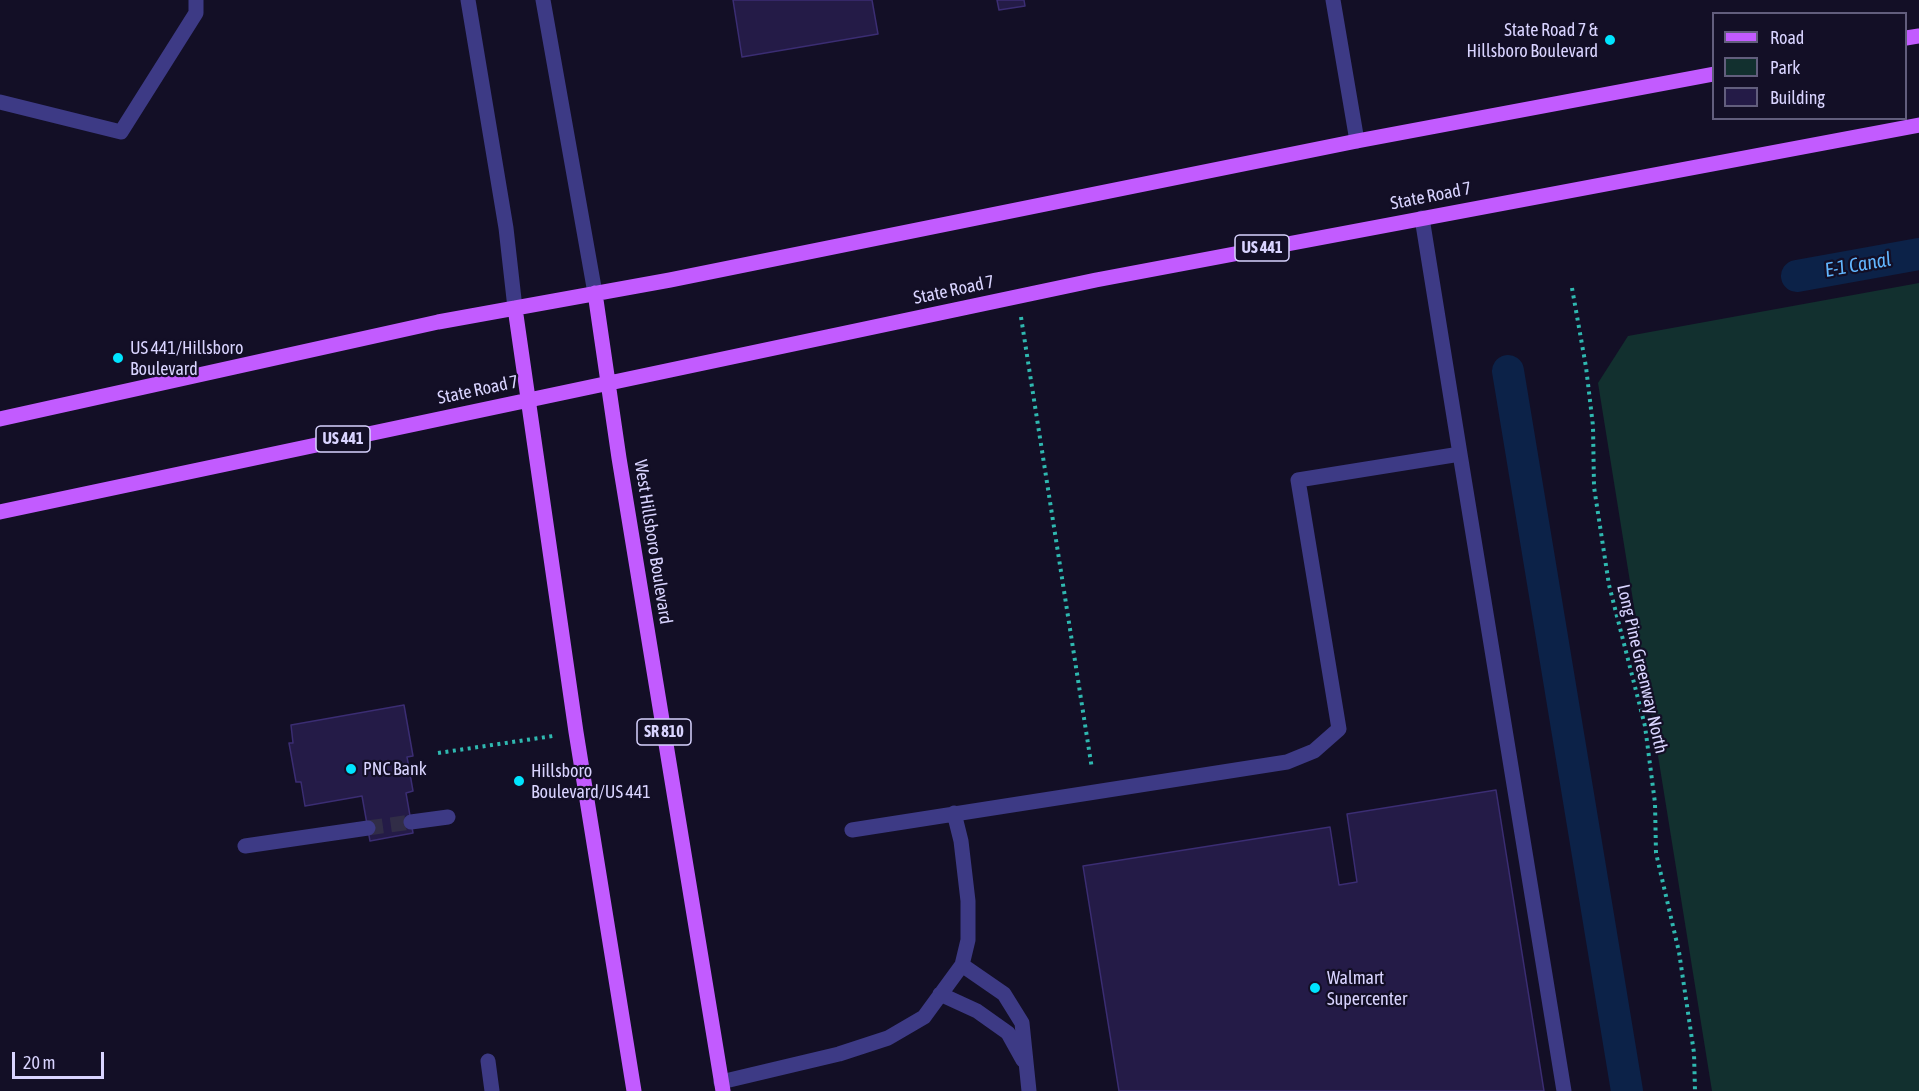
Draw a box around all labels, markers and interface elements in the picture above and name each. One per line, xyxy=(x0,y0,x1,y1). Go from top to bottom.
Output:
legend xyxy=(1712,12,1907,120)
place label: State Road 7 & Hillsboro Boulevard xyxy=(1467,19,1598,62)
text: Road xyxy=(1770,27,1804,48)
marker: State Road 7 & Hillsboro Boulevard xyxy=(1603,33,1617,47)
text: Park xyxy=(1770,57,1800,78)
text: Building xyxy=(1770,87,1825,108)
street label: State Road 7 xyxy=(1389,178,1473,214)
road number: US 441 xyxy=(1235,235,1289,261)
water label: E-1 Canal xyxy=(1823,247,1893,283)
street label: State Road 7 xyxy=(912,271,996,309)
place label: US 441/Hillsboro Boulevard xyxy=(130,337,243,380)
marker: US 441/Hillsboro Boulevard xyxy=(111,351,125,365)
street label: State Road 7 xyxy=(436,371,520,409)
road number: US 441 xyxy=(316,426,370,452)
street label: West Hillsboro Boulevard xyxy=(629,458,677,626)
street label: Long Pine Greenway North xyxy=(1612,582,1672,756)
road number: SR 810 xyxy=(637,719,691,745)
place label: PNC Bank xyxy=(363,758,427,780)
place label: Hillsboro Boulevard/US 441 xyxy=(531,760,651,802)
marker: PNC Bank xyxy=(344,762,358,776)
marker: Hillsboro Boulevard/US 441 xyxy=(512,774,526,788)
place label: Walmart Supercenter xyxy=(1327,967,1407,1010)
marker: Walmart Supercenter xyxy=(1308,981,1322,995)
scale bar xyxy=(15,1040,106,1078)
text: 20 m xyxy=(23,1052,55,1073)

